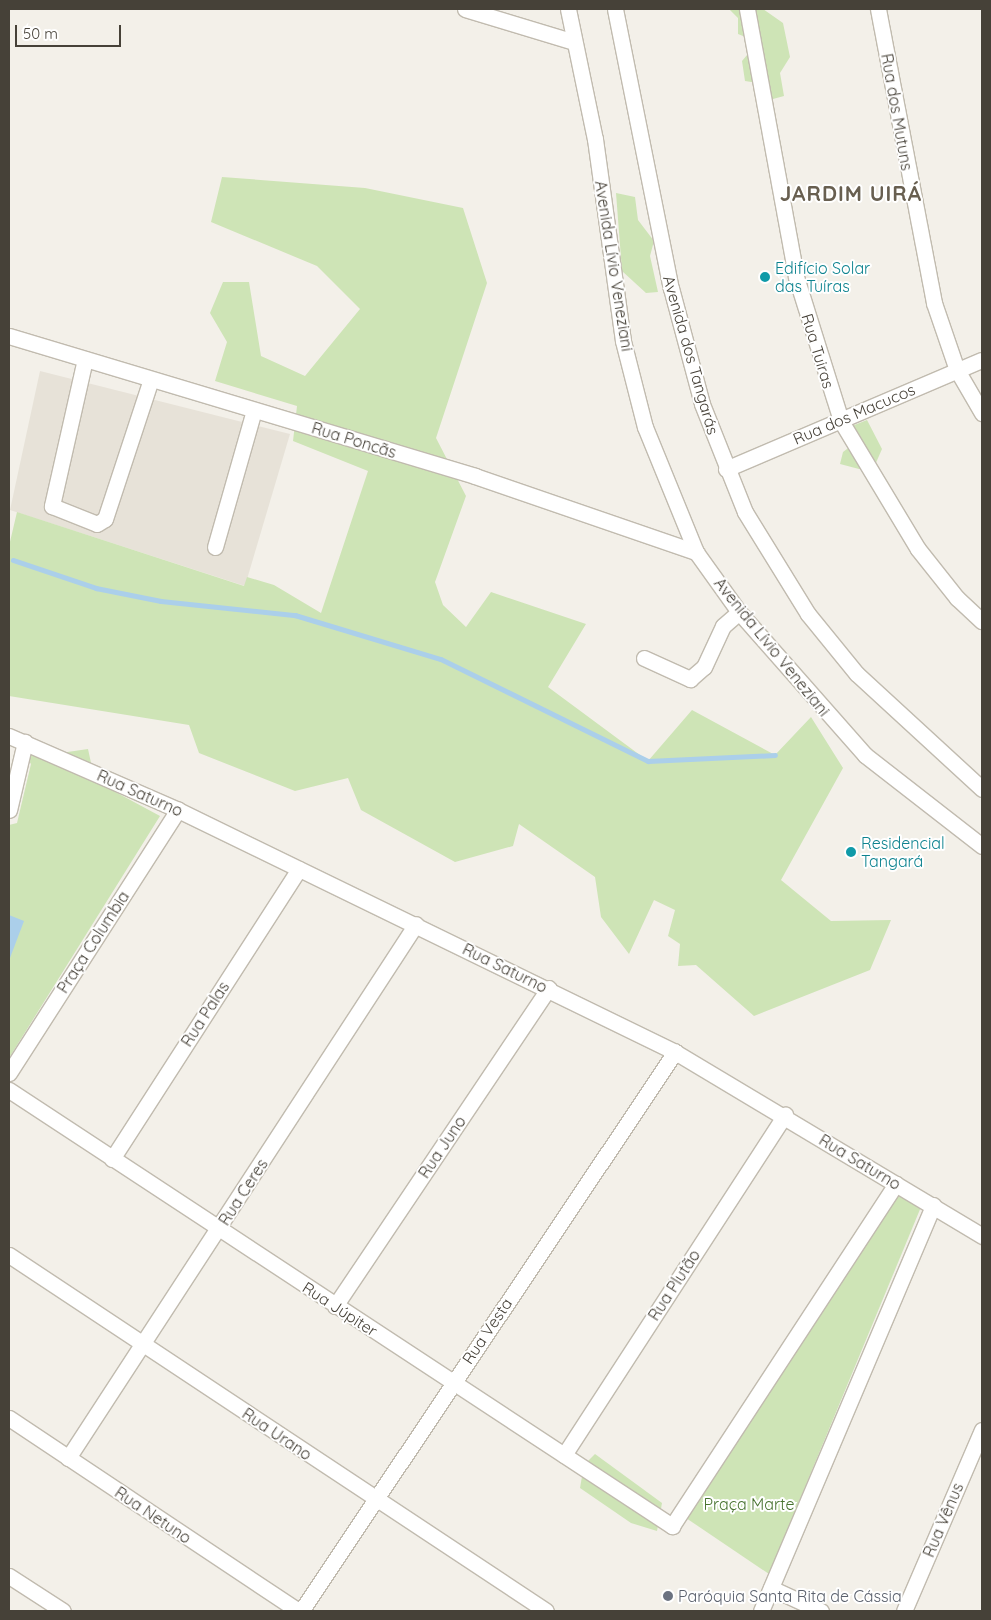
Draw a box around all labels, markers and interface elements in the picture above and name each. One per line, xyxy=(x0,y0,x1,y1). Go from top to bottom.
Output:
scale bar xyxy=(18,15,124,47)
text: 50 m xyxy=(23,24,58,43)
street label: Rua dos Mutuns xyxy=(877,52,917,172)
street label: Avenida Lívio Veneziani xyxy=(591,179,637,353)
district label: JARDIM UIRÁ xyxy=(778,180,924,206)
place label: Edifício Solar das Tuíras xyxy=(775,258,870,296)
marker: Edifício Solar das Tuíras xyxy=(759,271,771,283)
street label: Avenida dos Tangarás xyxy=(659,273,723,437)
street label: Rua Tuiras xyxy=(798,311,838,391)
street label: Rua dos Macucos xyxy=(790,380,918,448)
street label: Rua Poncãs xyxy=(309,418,399,462)
street label: Avenida Lívio Veneziani xyxy=(710,574,834,720)
street label: Rua Saturno xyxy=(94,766,186,820)
place label: Residencial Tangará xyxy=(861,833,945,871)
marker: Residencial Tangará xyxy=(845,846,857,858)
street label: Praça Columbia xyxy=(53,887,133,997)
street label: Rua Saturno xyxy=(459,939,551,997)
street label: Rua Palas xyxy=(177,978,233,1050)
street label: Rua Juno xyxy=(414,1112,470,1182)
street label: Rua Saturno xyxy=(816,1130,904,1194)
street label: Rua Ceres xyxy=(214,1155,272,1229)
street label: Rua Plutão xyxy=(644,1246,704,1324)
street label: Rua Júpiter xyxy=(299,1278,381,1340)
street label: Rua Vesta xyxy=(458,1294,516,1368)
street label: Rua Urano xyxy=(239,1404,315,1464)
street label: Rua Vênus xyxy=(919,1480,967,1560)
street label: Rua Netuno xyxy=(111,1482,195,1548)
park label: Praça Marte xyxy=(703,1494,795,1514)
place label: Paróquia Santa Rita de Cássia xyxy=(678,1586,902,1606)
marker: Paróquia Santa Rita de Cássia xyxy=(662,1590,674,1602)

